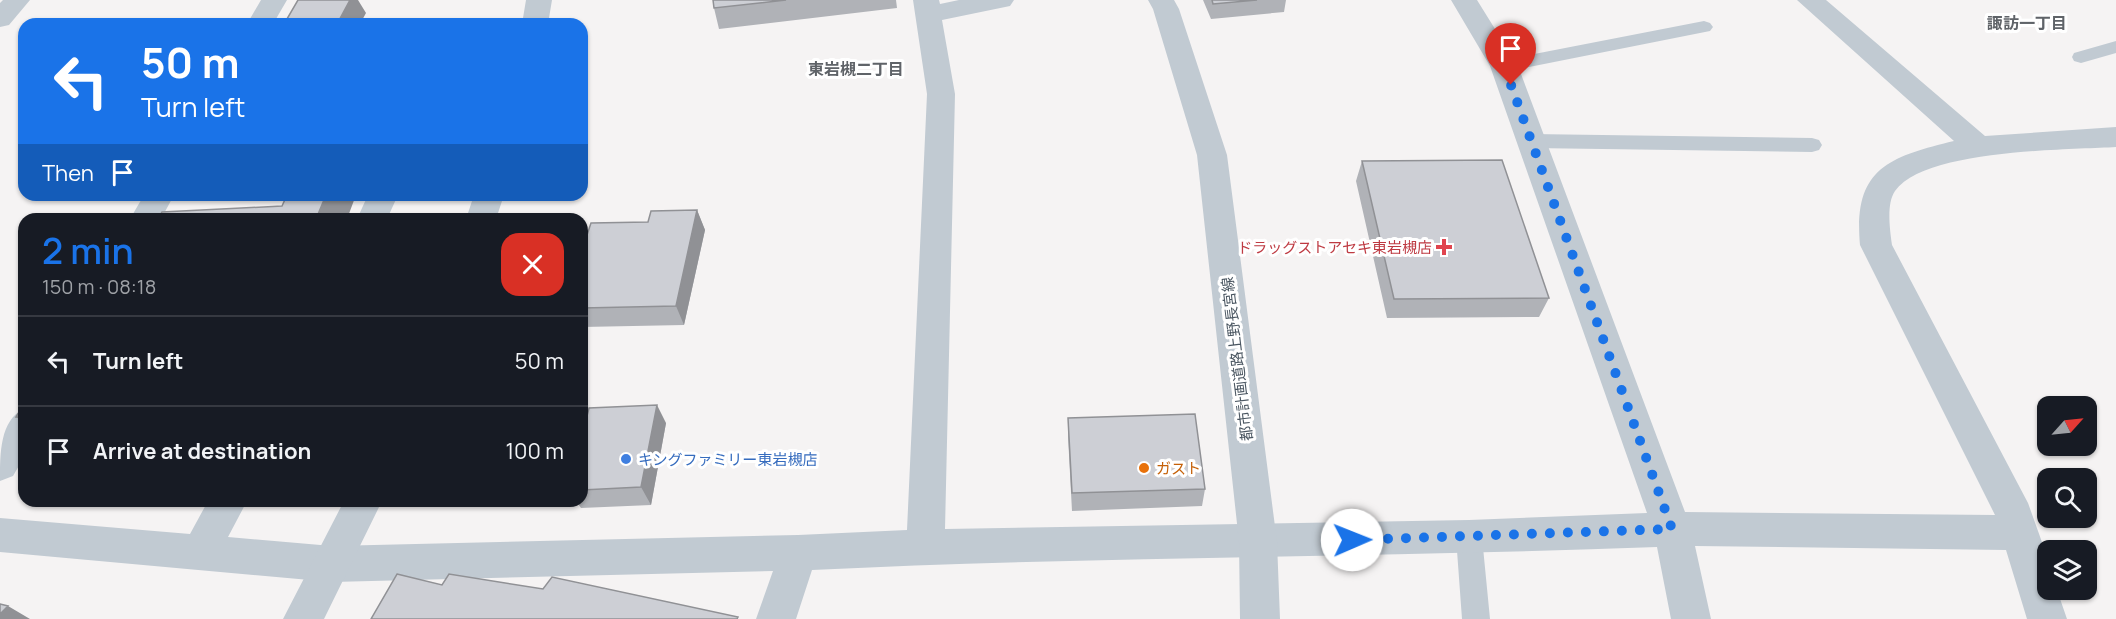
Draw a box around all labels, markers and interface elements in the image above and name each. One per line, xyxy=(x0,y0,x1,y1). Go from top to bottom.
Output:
district label: 諏訪一丁目 xyxy=(1987,12,2067,34)
pin xyxy=(1485,23,1536,85)
icon: arrive xyxy=(1494,32,1527,65)
text: 50 m xyxy=(141,33,239,91)
icon: left xyxy=(42,42,120,120)
district label: 東岩槻二丁目 xyxy=(808,58,904,80)
text: Turn left xyxy=(141,88,245,125)
icon: arrive xyxy=(106,156,139,189)
text: Then xyxy=(42,158,94,188)
text: 2 min xyxy=(42,226,134,275)
button: close xyxy=(501,233,564,296)
place label: ドラッグストアセキ東岩槻店 xyxy=(1237,237,1432,258)
marker: ドラッグストアセキ東岩槻店 xyxy=(1437,240,1451,254)
text: 150 m · 08:18 xyxy=(42,273,156,300)
street label: 都市計画道路上野長宮線 xyxy=(1217,276,1257,442)
icon: left xyxy=(42,345,75,378)
text: Turn left xyxy=(93,346,183,376)
text: 50 m xyxy=(515,346,564,376)
north arrow xyxy=(2037,396,2097,456)
map controls xyxy=(2037,396,2097,600)
icon: arrive xyxy=(42,435,75,468)
text: Arrive at destination xyxy=(93,436,311,466)
text: 100 m xyxy=(506,436,564,466)
place label: キングファミリー東岩槻店 xyxy=(638,449,818,470)
marker: キングファミリー東岩槻店 xyxy=(619,452,633,466)
place label: ガスト xyxy=(1156,458,1201,479)
marker: ガスト xyxy=(1137,461,1151,475)
button: search xyxy=(2037,468,2097,528)
position arrow xyxy=(1320,508,1384,572)
button: layers xyxy=(2037,540,2097,600)

